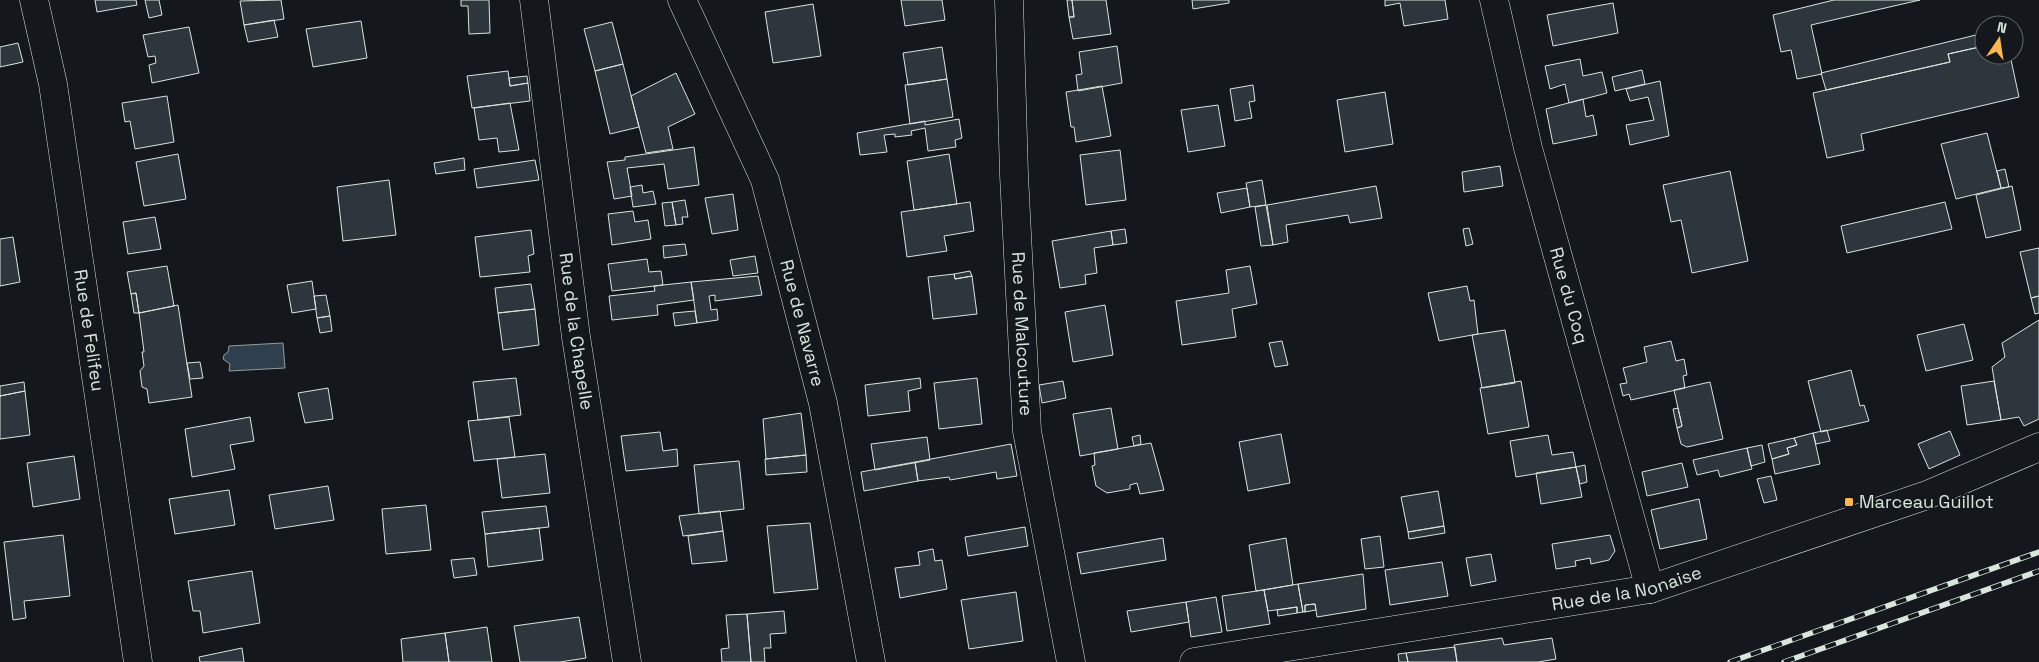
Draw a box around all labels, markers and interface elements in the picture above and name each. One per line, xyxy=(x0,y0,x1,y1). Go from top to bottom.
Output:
north arrow xyxy=(1974,15,2024,65)
text: N xyxy=(1995,18,2009,37)
street label: Rue du Coq xyxy=(1545,245,1594,346)
street label: Rue de la Chapelle xyxy=(555,251,599,412)
street label: Rue de Malcouture xyxy=(1007,251,1038,416)
street label: Rue de Navarre xyxy=(775,257,830,389)
street label: Rue de Felifeu xyxy=(69,268,110,393)
place label: Marceau Guillot xyxy=(1859,490,1994,513)
marker: Marceau Guillot xyxy=(1843,496,1855,508)
street label: Rue de la Nonaise xyxy=(1550,560,1704,616)

